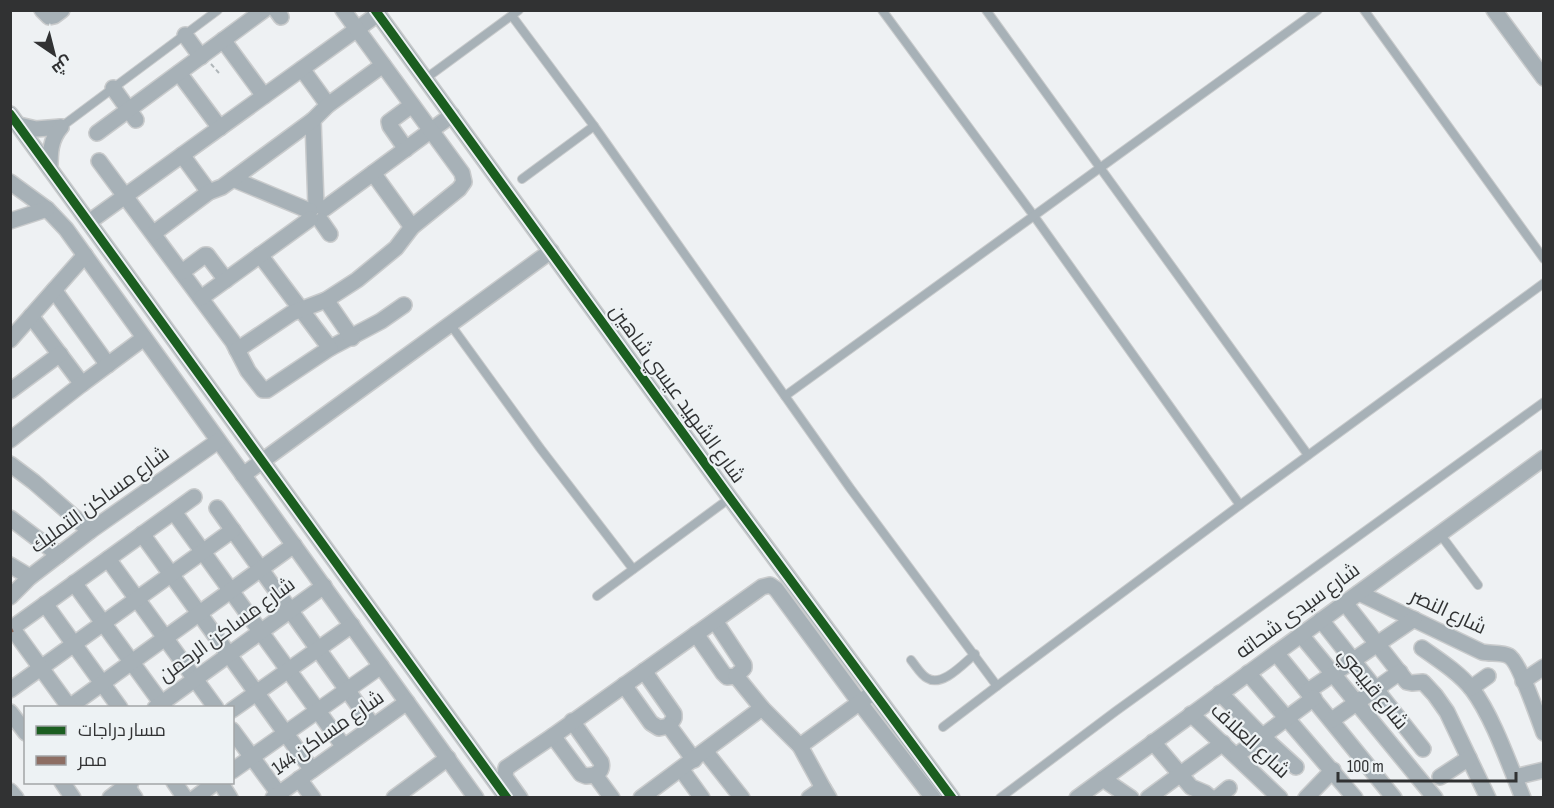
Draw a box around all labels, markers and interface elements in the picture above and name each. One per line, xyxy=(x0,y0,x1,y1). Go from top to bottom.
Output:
north arrow xyxy=(24,24,84,84)
text: ش xyxy=(48,51,76,79)
street label: شارع الشهيد عيسي شاهين xyxy=(602,300,750,489)
street label: شارع مساكن التمليك xyxy=(26,441,175,559)
street label: شارع سيدى شحاته xyxy=(1231,558,1365,665)
street label: شارع مساكن الرحمن xyxy=(154,572,301,688)
street label: شارع النصر xyxy=(1405,584,1490,641)
street label: شارع قبيصي xyxy=(1331,643,1413,736)
street label: شارع مساكن 144 xyxy=(267,686,389,781)
street label: شارع العلاف xyxy=(1205,698,1295,784)
legend xyxy=(24,706,234,784)
text: مسار دراجات xyxy=(78,720,166,741)
scale bar xyxy=(1338,745,1516,783)
text: ممر xyxy=(77,750,107,771)
text: 100 m xyxy=(1347,756,1384,777)

